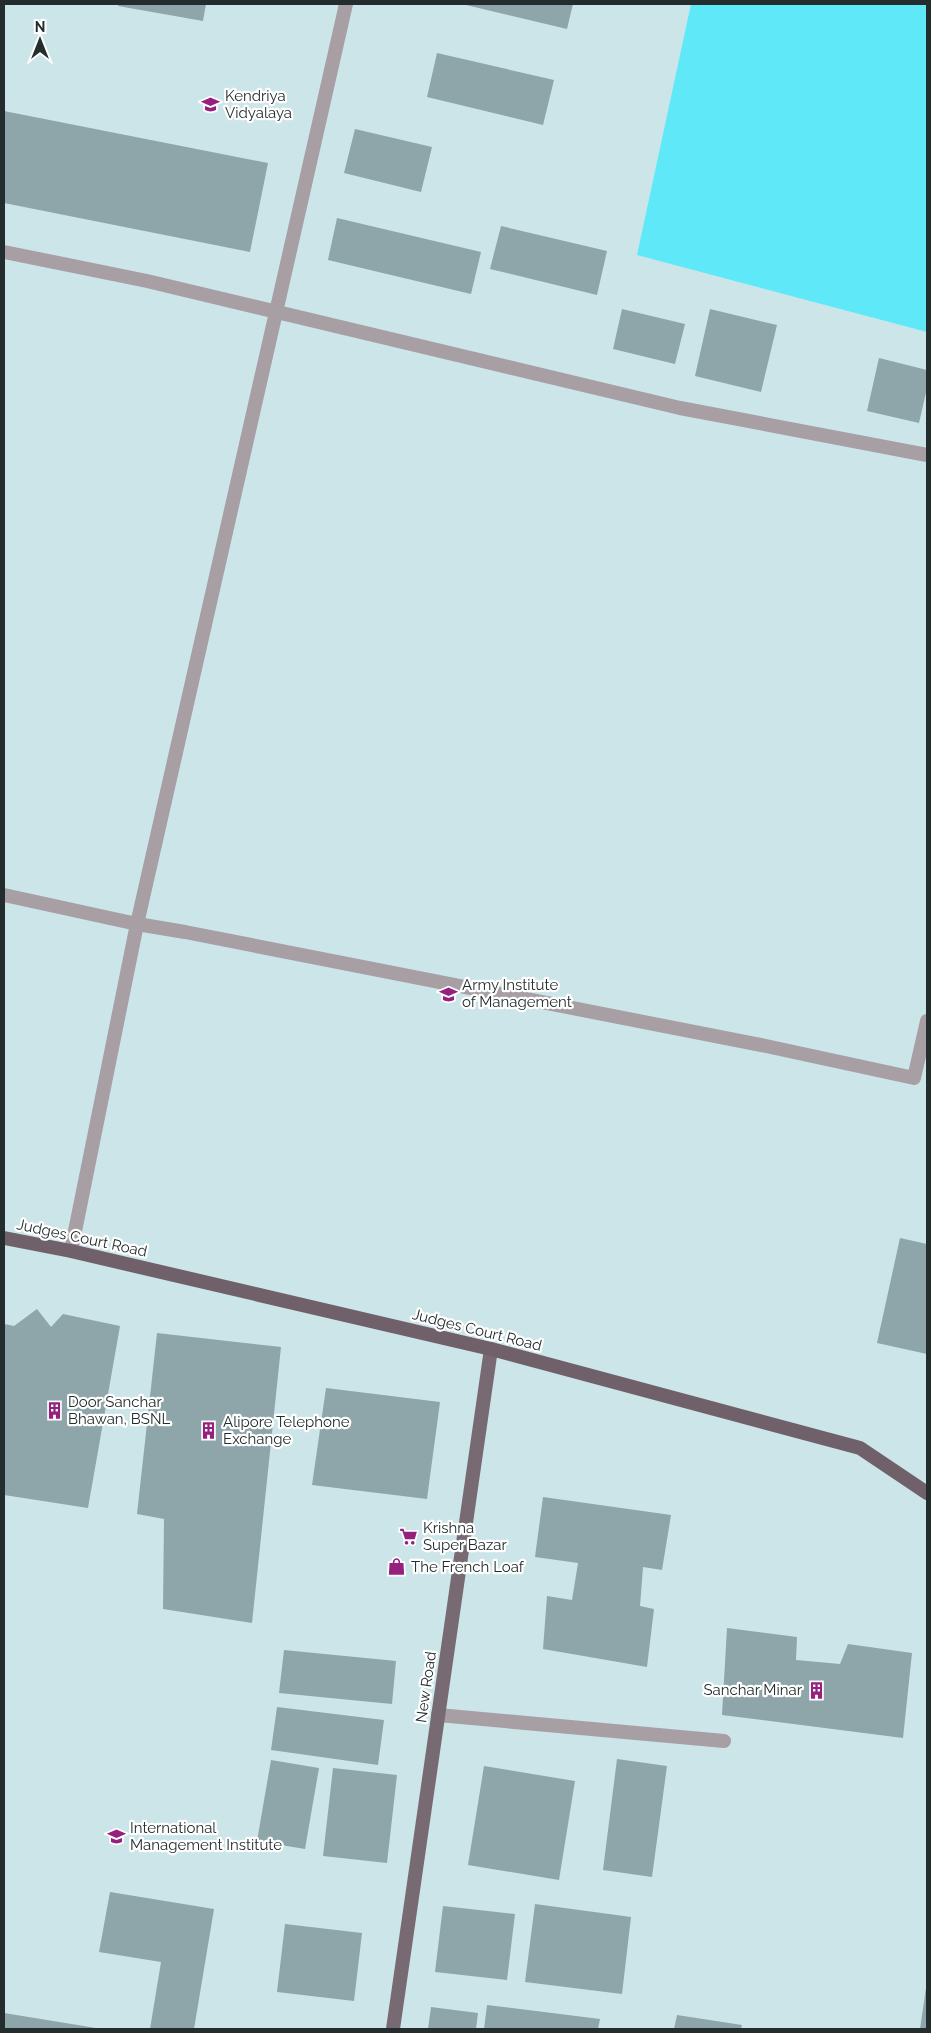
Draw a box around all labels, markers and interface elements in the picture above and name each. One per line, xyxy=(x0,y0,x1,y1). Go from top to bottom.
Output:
north arrow xyxy=(15,15,65,65)
text: N xyxy=(35,19,45,35)
place label: Kendriya Vidyalaya xyxy=(225,87,292,122)
school or university icon: Kendriya Vidyalaya xyxy=(201,95,221,115)
place label: Army Institute of Management xyxy=(462,976,572,1011)
school or university icon: Army Institute of Management xyxy=(438,984,458,1004)
street label: Judges Court Road xyxy=(15,1215,149,1261)
street label: Judges Court Road xyxy=(410,1305,544,1355)
place label: Door Sanchar Bhawan, BSNL xyxy=(68,1393,170,1428)
building icon: Door Sanchar Bhawan, BSNL xyxy=(44,1401,64,1421)
place label: Alipore Telephone Exchange xyxy=(223,1413,350,1448)
building icon: Alipore Telephone Exchange xyxy=(199,1421,219,1441)
place label: Krishna Super Bazar xyxy=(423,1519,508,1554)
supermarket icon: Krishna Super Bazar xyxy=(399,1527,419,1547)
shop icon: The French Loaf xyxy=(387,1557,407,1577)
place label: The French Loaf xyxy=(411,1558,525,1576)
street label: New Road xyxy=(412,1650,440,1724)
building icon: Sanchar Minar xyxy=(806,1680,826,1700)
place label: Sanchar Minar xyxy=(703,1681,803,1699)
place label: International Management Institute xyxy=(130,1819,282,1854)
school or university icon: International Management Institute xyxy=(106,1827,126,1847)

